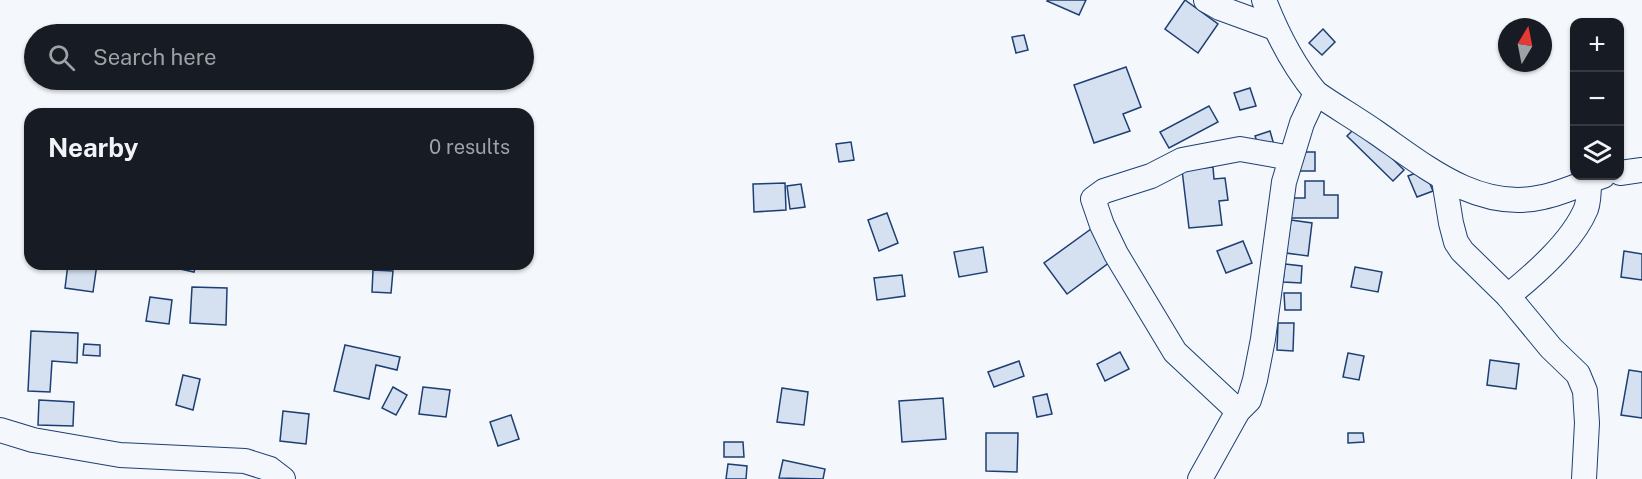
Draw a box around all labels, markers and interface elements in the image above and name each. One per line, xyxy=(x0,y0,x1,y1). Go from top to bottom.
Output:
north arrow xyxy=(1498,18,1552,72)
map controls xyxy=(1570,18,1624,180)
button: + xyxy=(1570,18,1624,72)
search box xyxy=(24,24,534,90)
icon: search xyxy=(45,41,78,74)
text: Search here xyxy=(93,44,217,70)
button: − xyxy=(1570,72,1624,126)
button: layers xyxy=(1570,126,1624,180)
text: Nearby xyxy=(48,132,138,163)
text: 0 results xyxy=(429,135,510,159)

